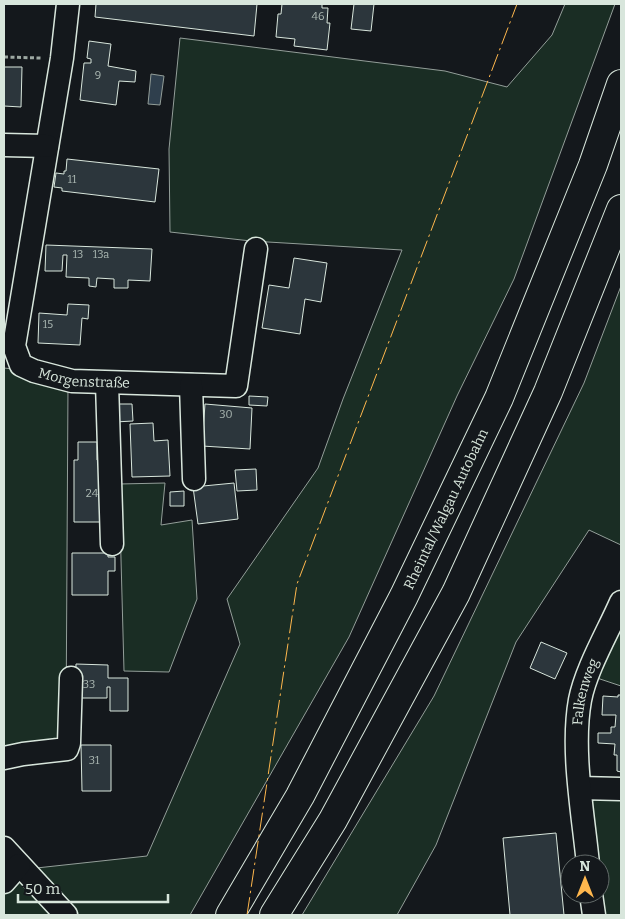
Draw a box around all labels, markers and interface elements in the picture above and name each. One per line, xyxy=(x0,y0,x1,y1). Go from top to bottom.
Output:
house number: 46 xyxy=(312,10,324,23)
house number: 9 xyxy=(95,69,101,82)
house number: 11 xyxy=(68,173,77,186)
house number: 13 xyxy=(73,248,83,261)
house number: 13a xyxy=(93,248,109,261)
house number: 15 xyxy=(43,318,53,331)
street label: Morgenstraße xyxy=(37,365,130,392)
house number: 30 xyxy=(219,408,233,421)
street label: Rheintal/Walgau Autobahn xyxy=(400,426,492,592)
house number: 24 xyxy=(86,487,99,500)
street label: Falkenweg xyxy=(569,655,602,726)
house number: 33 xyxy=(83,678,95,691)
house number: 31 xyxy=(89,754,100,767)
north arrow xyxy=(560,854,610,904)
text: N xyxy=(580,858,591,875)
scale bar xyxy=(18,872,168,904)
text: 50 m xyxy=(25,880,61,898)

